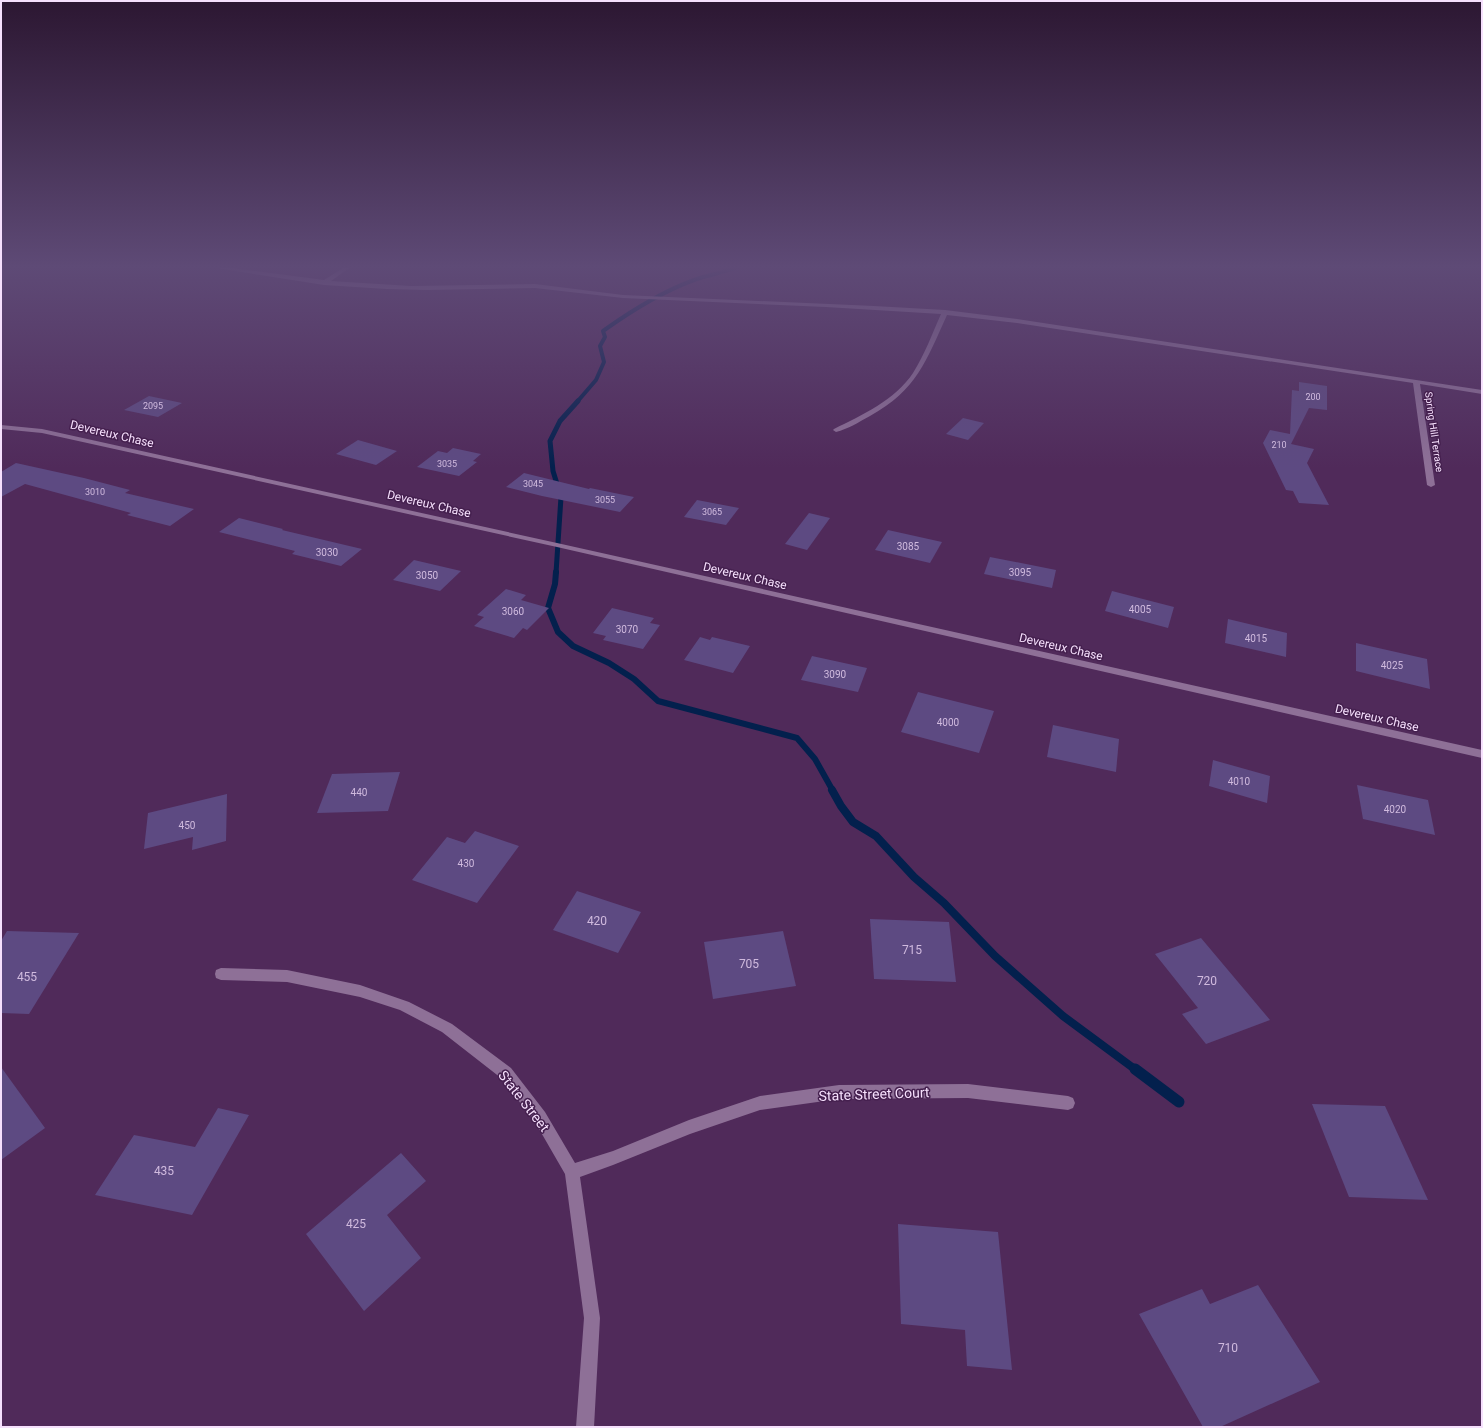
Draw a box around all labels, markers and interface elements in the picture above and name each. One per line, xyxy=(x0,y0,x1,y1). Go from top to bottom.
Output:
street label: Spring Hill Terrace xyxy=(1423,391,1445,473)
house number: 200 xyxy=(1305,392,1321,402)
house number: 2095 xyxy=(143,401,163,411)
street label: Devereux Chase xyxy=(69,418,155,450)
house number: 210 xyxy=(1271,440,1287,450)
house number: 3035 xyxy=(437,459,457,469)
house number: 3045 xyxy=(523,479,543,489)
house number: 3010 xyxy=(85,487,105,497)
street label: Devereux Chase xyxy=(386,488,472,520)
house number: 3055 xyxy=(595,495,615,505)
house number: 3065 xyxy=(702,507,722,517)
house number: 3085 xyxy=(897,541,920,552)
house number: 3030 xyxy=(316,547,339,558)
street label: Devereux Chase xyxy=(702,560,788,592)
house number: 3095 xyxy=(1009,567,1032,578)
house number: 3050 xyxy=(416,570,439,581)
house number: 4005 xyxy=(1129,604,1152,615)
house number: 3060 xyxy=(502,606,525,617)
house number: 3070 xyxy=(616,624,639,635)
street label: Devereux Chase xyxy=(1018,631,1104,663)
house number: 4015 xyxy=(1245,633,1268,644)
house number: 4025 xyxy=(1381,660,1404,671)
house number: 3090 xyxy=(824,669,847,680)
street label: Devereux Chase xyxy=(1334,702,1420,734)
house number: 4000 xyxy=(937,717,960,728)
house number: 4010 xyxy=(1228,776,1251,787)
house number: 440 xyxy=(351,787,368,798)
house number: 4020 xyxy=(1384,804,1407,815)
house number: 450 xyxy=(179,820,196,831)
house number: 430 xyxy=(458,858,475,869)
house number: 420 xyxy=(587,914,607,928)
house number: 715 xyxy=(902,943,922,957)
house number: 705 xyxy=(739,957,759,971)
house number: 455 xyxy=(17,970,37,984)
house number: 720 xyxy=(1197,974,1217,988)
street label: State Street xyxy=(495,1067,553,1135)
street label: State Street Court xyxy=(818,1084,930,1104)
house number: 435 xyxy=(154,1164,174,1178)
house number: 425 xyxy=(346,1217,366,1231)
house number: 710 xyxy=(1218,1341,1238,1355)

